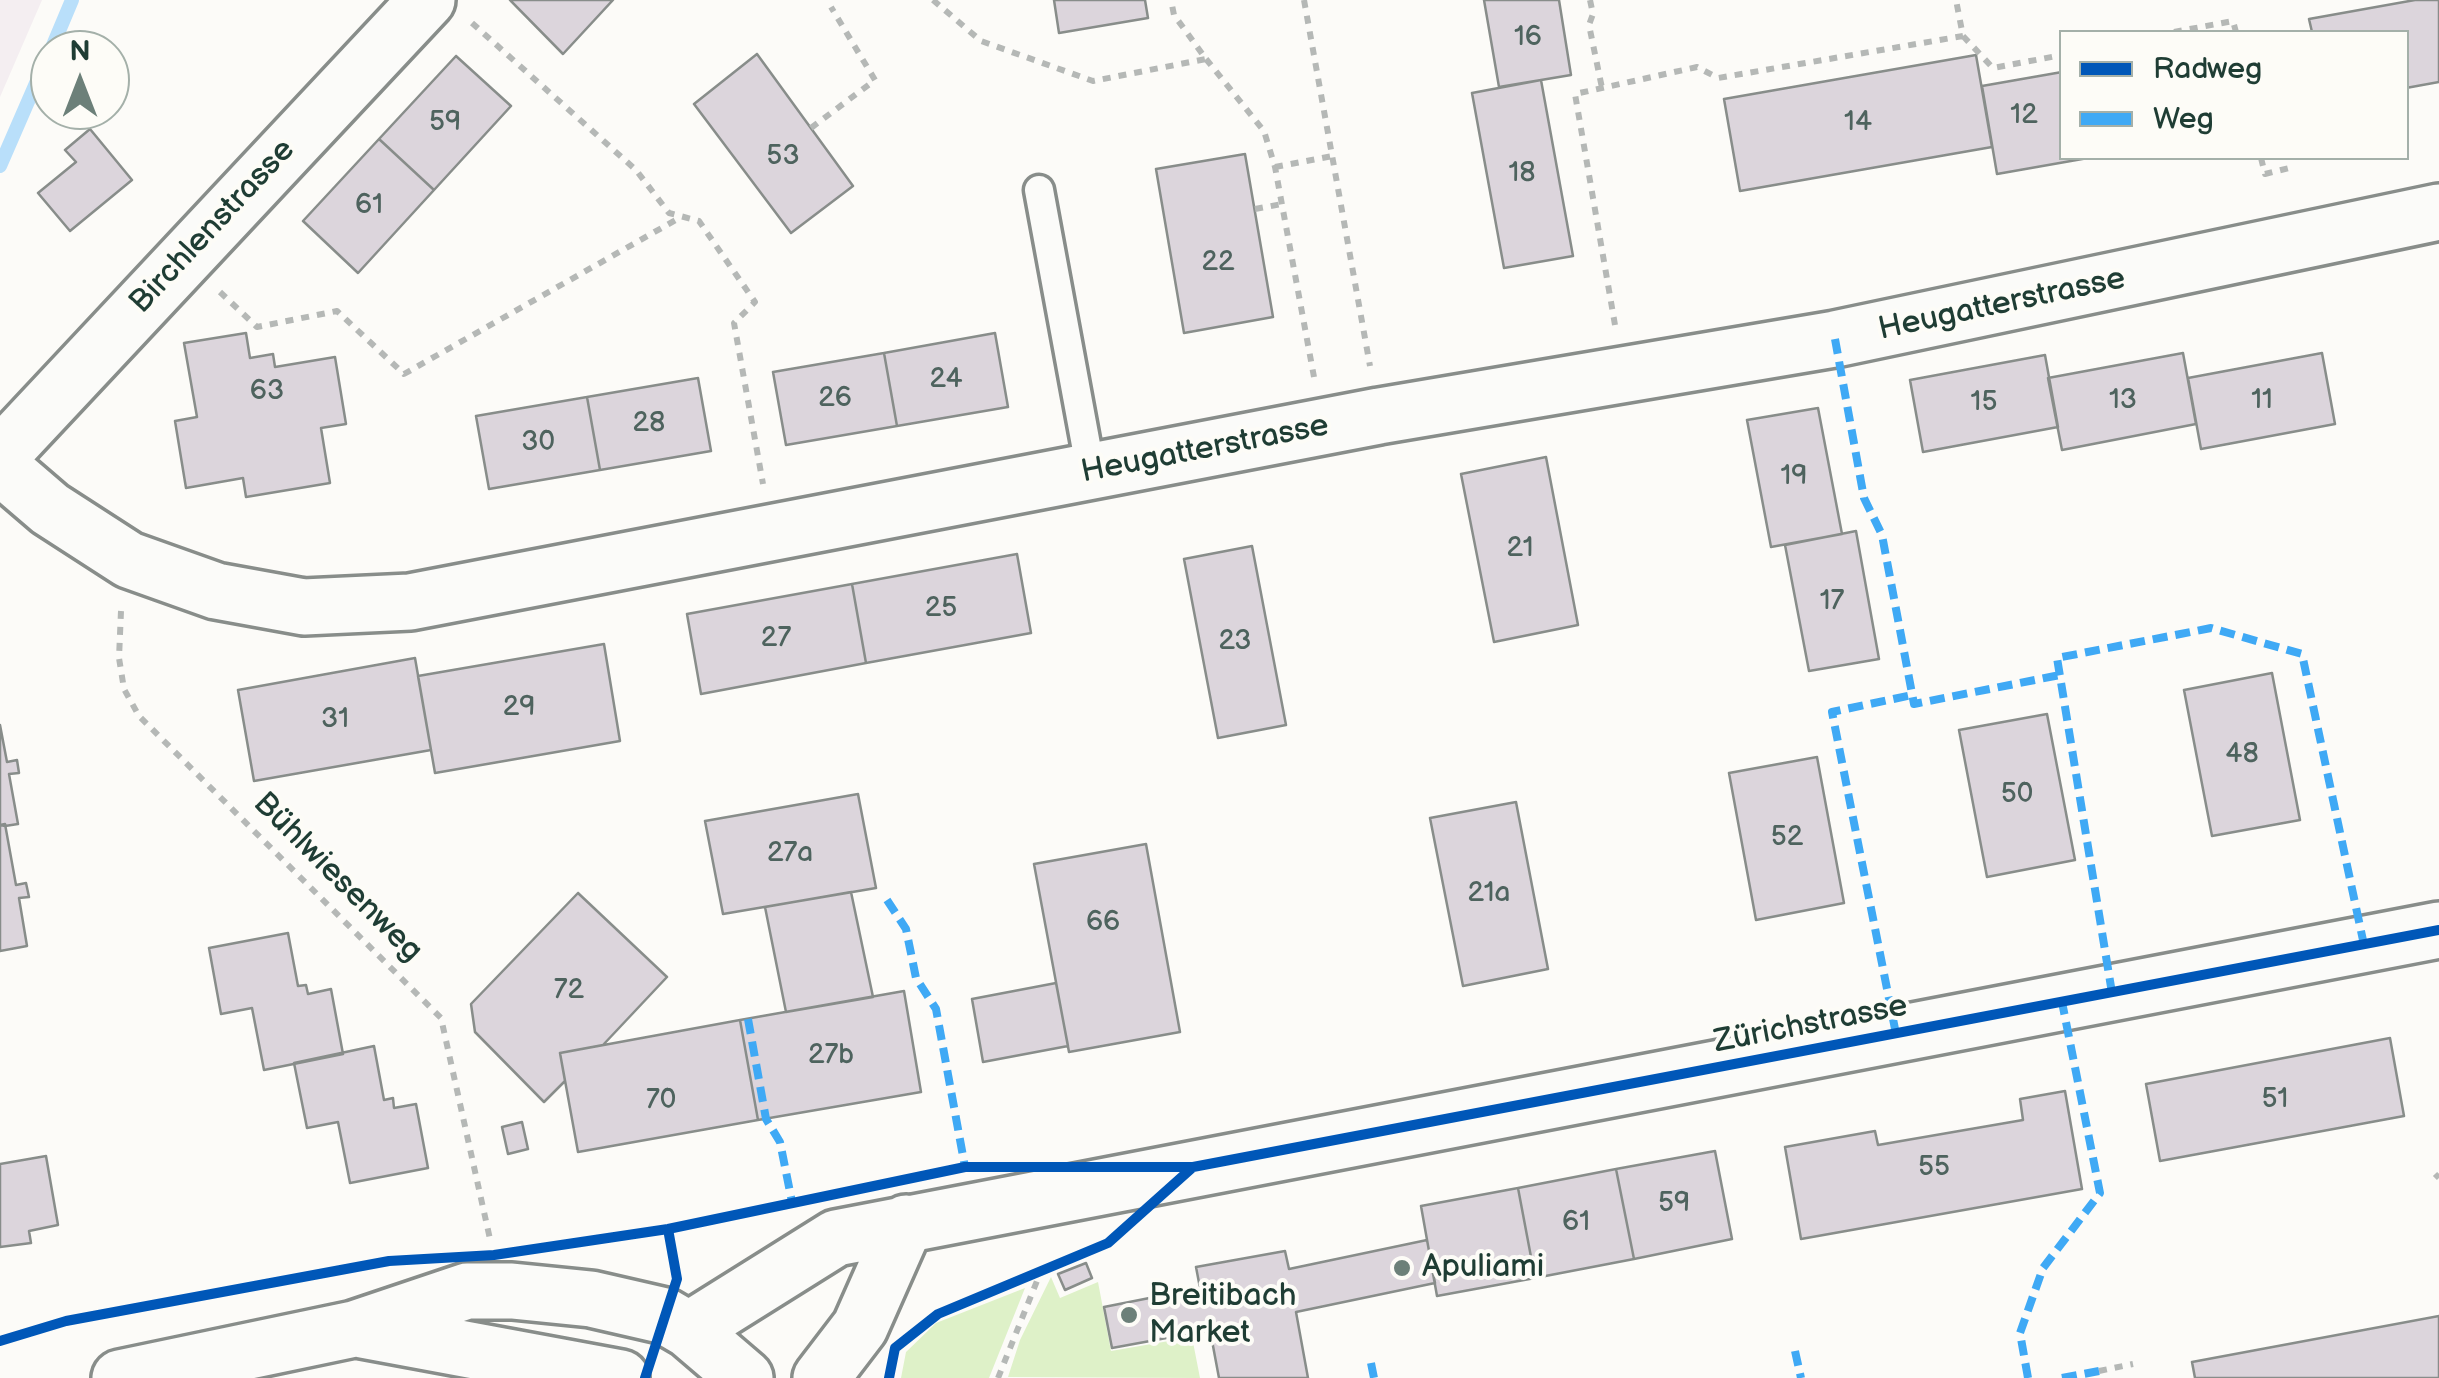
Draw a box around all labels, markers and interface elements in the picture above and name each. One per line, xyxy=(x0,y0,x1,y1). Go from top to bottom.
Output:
house number: 16 xyxy=(1514,21,1542,55)
north arrow xyxy=(30,30,130,130)
legend xyxy=(2059,30,2409,160)
text: N xyxy=(69,35,91,68)
text: Radweg xyxy=(2153,51,2262,87)
house number: 12 xyxy=(2010,99,2038,133)
text: Weg xyxy=(2153,101,2214,137)
house number: 59 xyxy=(429,106,461,140)
house number: 14 xyxy=(1844,106,1872,140)
street label: Birchlenstrasse xyxy=(122,132,304,322)
house number: 53 xyxy=(766,140,800,174)
house number: 18 xyxy=(1508,157,1536,191)
house number: 61 xyxy=(355,189,383,223)
house number: 22 xyxy=(1201,246,1235,280)
street label: Heugatterstrasse xyxy=(1875,260,2129,350)
house number: 24 xyxy=(929,363,963,397)
house number: 63 xyxy=(250,375,284,409)
house number: 26 xyxy=(818,382,852,416)
house number: 13 xyxy=(2109,384,2137,418)
house number: 11 xyxy=(2251,384,2273,418)
house number: 15 xyxy=(1971,386,1997,420)
house number: 28 xyxy=(633,407,665,441)
street label: Heugatterstrasse xyxy=(1078,407,1332,493)
house number: 30 xyxy=(521,426,555,460)
house number: 19 xyxy=(1780,460,1808,494)
house number: 21 xyxy=(1507,532,1533,566)
house number: 17 xyxy=(1820,585,1844,619)
house number: 25 xyxy=(925,592,957,626)
house number: 27 xyxy=(761,622,791,656)
house number: 23 xyxy=(1218,625,1252,659)
house number: 29 xyxy=(503,691,535,725)
house number: 31 xyxy=(321,703,349,737)
house number: 48 xyxy=(2225,738,2259,772)
house number: 50 xyxy=(2001,778,2033,812)
street label: Bühlwiesenweg xyxy=(244,785,430,971)
house number: 52 xyxy=(1771,821,1803,855)
house number: 27a xyxy=(767,837,813,871)
house number: 21a xyxy=(1468,877,1510,911)
house number: 66 xyxy=(1086,906,1120,940)
house number: 72 xyxy=(554,974,584,1008)
street label: Zürichstrasse xyxy=(1711,987,1911,1063)
house number: 27b xyxy=(808,1039,854,1073)
house number: 51 xyxy=(2262,1083,2288,1117)
house number: 70 xyxy=(646,1084,676,1118)
house number: 55 xyxy=(1918,1151,1950,1185)
house number: 59 xyxy=(1658,1187,1690,1221)
house number: 61 xyxy=(1562,1206,1590,1240)
place label: Apuliami xyxy=(1422,1249,1544,1287)
marker: Apuliami xyxy=(1391,1257,1413,1279)
place label: Breitibach Market xyxy=(1149,1278,1296,1353)
marker: Breitibach Market xyxy=(1118,1304,1140,1326)

